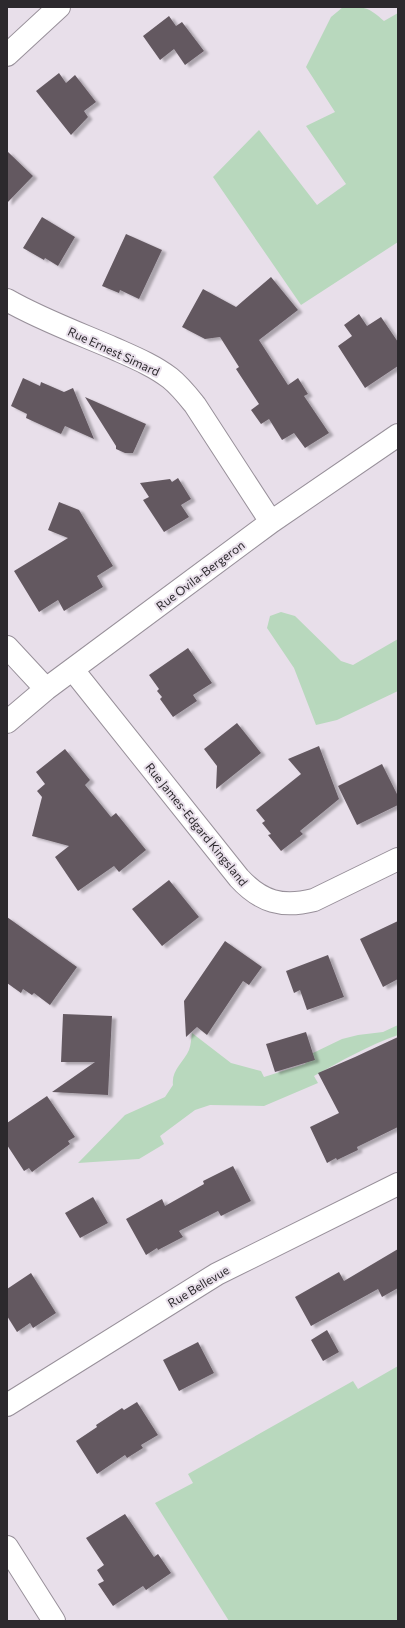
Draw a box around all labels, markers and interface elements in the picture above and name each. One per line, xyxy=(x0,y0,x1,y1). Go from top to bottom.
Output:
street label: Rue Ernest Simard xyxy=(66,324,162,378)
street label: Rue Ovila-Bergeron xyxy=(153,537,247,613)
street label: Rue James-Edgard Kingsland xyxy=(142,760,251,889)
street label: Rue Bellevue xyxy=(165,1262,231,1310)

